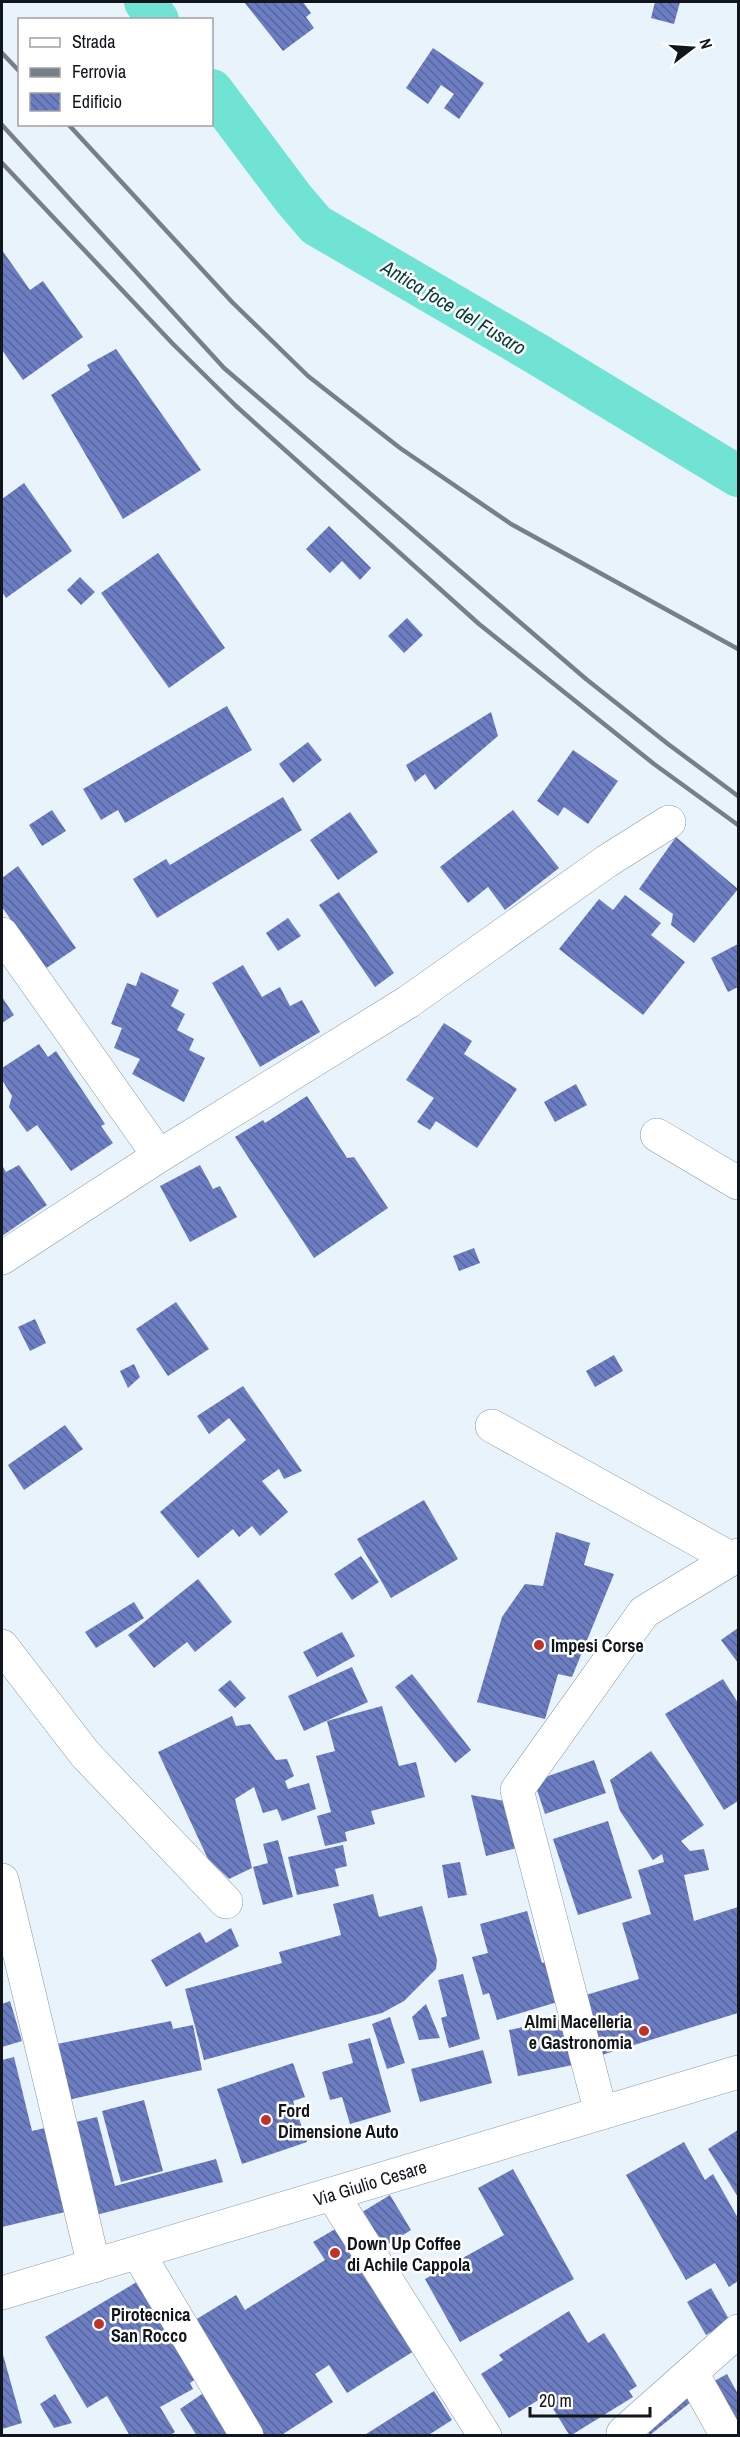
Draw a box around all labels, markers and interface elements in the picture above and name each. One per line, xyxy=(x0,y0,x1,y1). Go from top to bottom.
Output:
legend xyxy=(18,18,213,126)
north arrow xyxy=(662,18,722,78)
text: Strada xyxy=(72,29,116,54)
text: N xyxy=(694,36,718,51)
text: Ferrovia xyxy=(72,59,126,84)
text: Edificio xyxy=(72,89,122,114)
water label: Antica foce del Fusaro xyxy=(376,253,531,361)
place label: Impesi Corse xyxy=(551,1633,644,1658)
marker: Impesi Corse xyxy=(532,1638,546,1652)
place label: Almi Macelleria e Gastronomia xyxy=(525,2009,633,2055)
marker: Almi Macelleria e Gastronomia xyxy=(637,2024,651,2038)
place label: Ford Dimensione Auto xyxy=(278,2098,399,2144)
marker: Ford Dimensione Auto xyxy=(259,2113,273,2127)
street label: Via Giulio Cesare xyxy=(310,2154,430,2212)
place label: Down Up Coffee di Achile Cappola xyxy=(347,2231,471,2277)
marker: Down Up Coffee di Achile Cappola xyxy=(328,2246,342,2260)
place label: Pirotecnica San Rocco xyxy=(111,2302,191,2348)
marker: Pirotecnica San Rocco xyxy=(92,2317,106,2331)
scale bar xyxy=(530,2380,650,2418)
text: 20 m xyxy=(539,2388,572,2413)

